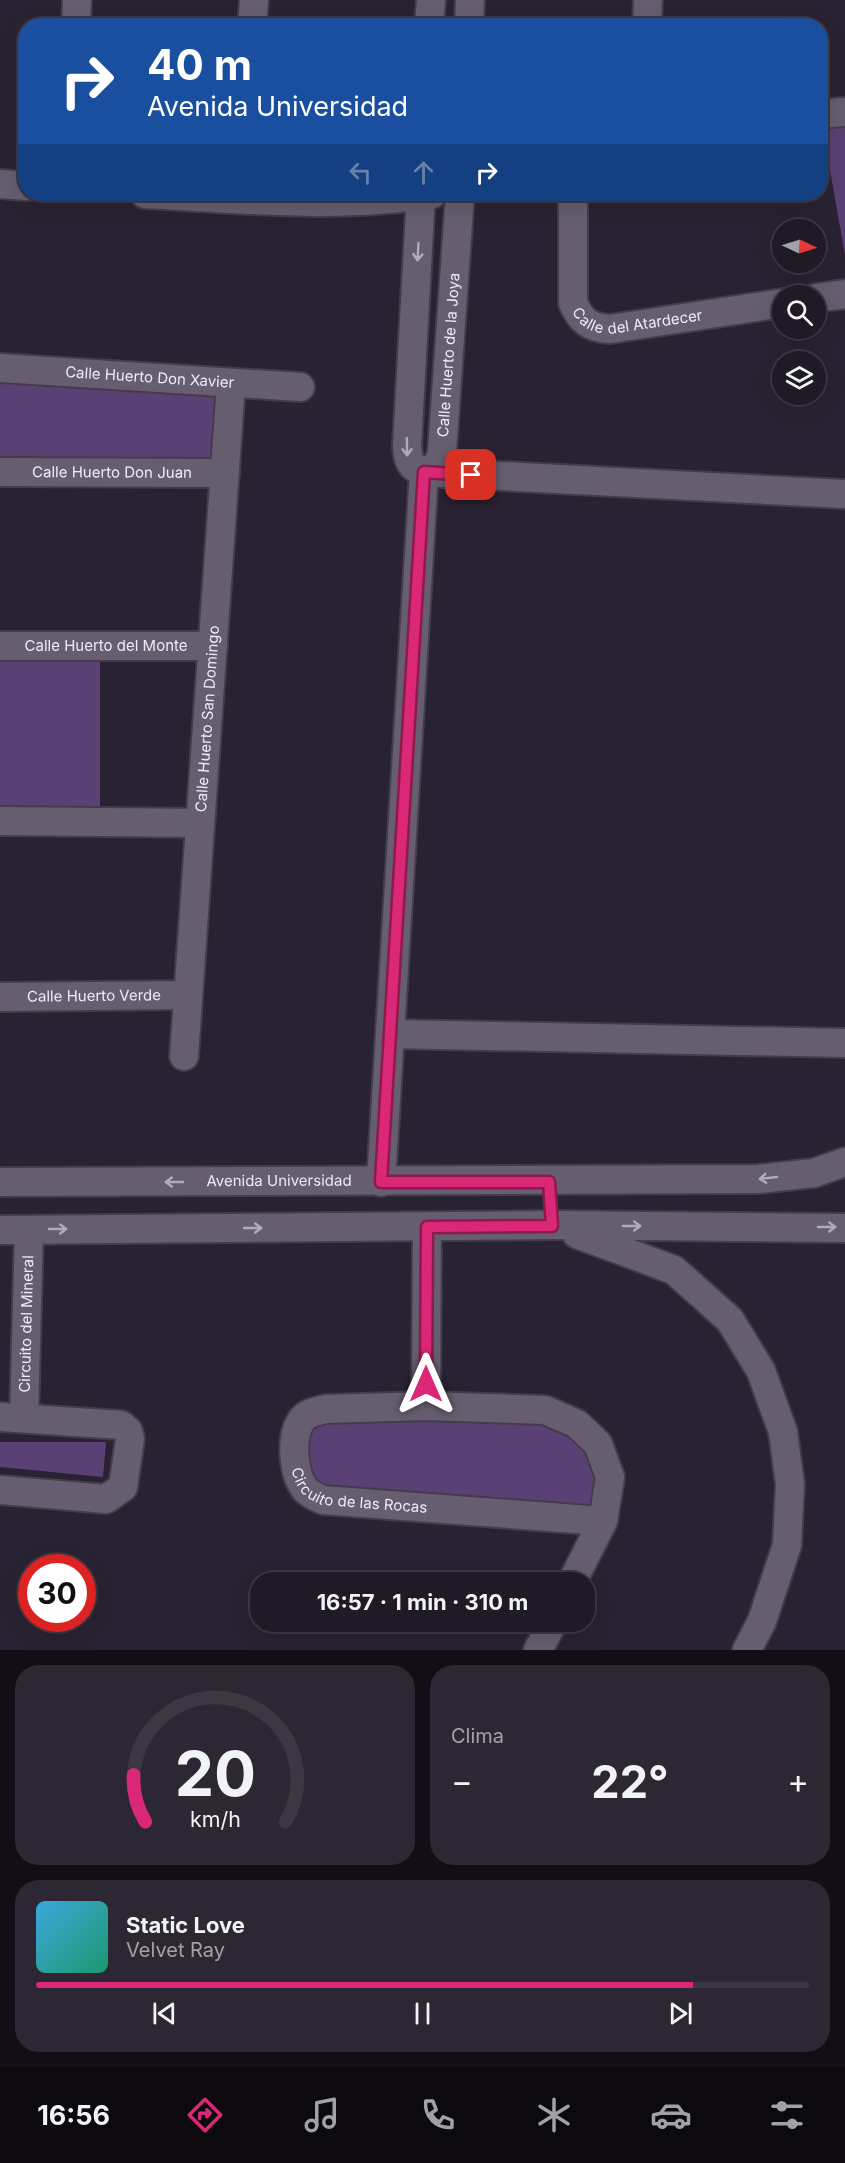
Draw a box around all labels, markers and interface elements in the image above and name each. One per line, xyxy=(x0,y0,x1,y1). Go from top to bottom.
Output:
text: 40 m xyxy=(147,39,252,90)
icon: right xyxy=(48,42,126,120)
text: Avenida Universidad xyxy=(147,90,408,123)
icon: left xyxy=(344,156,377,189)
icon: ahead xyxy=(407,156,440,189)
icon: right xyxy=(470,156,503,189)
north arrow xyxy=(772,219,826,273)
map controls xyxy=(772,219,826,405)
one-way arrow xyxy=(412,241,423,261)
street label: Calle Huerto de la Joya xyxy=(433,272,463,438)
button: search xyxy=(772,285,826,339)
street label: Calle del Atardecer xyxy=(568,303,704,338)
button: layers xyxy=(772,351,826,405)
street label: Calle Huerto Don Xavier xyxy=(65,362,235,392)
one-way arrow xyxy=(401,436,413,456)
pin xyxy=(445,449,496,500)
icon: arrive xyxy=(454,458,487,491)
street label: Calle Huerto Don Juan xyxy=(32,462,192,482)
street label: Calle Huerto San Domingo xyxy=(191,625,223,813)
street label: Calle Huerto del Monte xyxy=(24,636,188,655)
street label: Calle Huerto Verde xyxy=(27,985,161,1006)
street label: Avenida Universidad xyxy=(206,1171,352,1190)
one-way arrow xyxy=(758,1173,778,1184)
one-way arrow xyxy=(164,1176,184,1188)
one-way arrow xyxy=(621,1220,641,1232)
one-way arrow xyxy=(816,1221,836,1233)
one-way arrow xyxy=(243,1222,263,1234)
one-way arrow xyxy=(48,1224,68,1235)
street label: Circuito del Mineral xyxy=(15,1255,37,1393)
position arrow xyxy=(394,1352,458,1416)
street label: Circuito de las Rocas xyxy=(287,1465,428,1517)
speed limit sign: 30 xyxy=(18,1554,96,1632)
text: 16:57 · 1 min · 310 m xyxy=(317,1589,528,1615)
text: Clima xyxy=(451,1724,504,1748)
text: 20 xyxy=(174,1736,256,1811)
text: 22° xyxy=(591,1754,669,1809)
text: − xyxy=(451,1761,473,1801)
text: + xyxy=(787,1761,809,1801)
text: km/h xyxy=(190,1806,240,1832)
text: Static Love xyxy=(126,1912,245,1938)
text: Velvet Ray xyxy=(126,1938,225,1962)
icon: previous xyxy=(148,1997,181,2030)
icon: pause xyxy=(406,1997,439,2030)
icon: next xyxy=(664,1997,697,2030)
icon: directions xyxy=(184,2094,226,2136)
icon: music xyxy=(301,2094,343,2136)
icon: phone xyxy=(417,2094,459,2136)
icon: climate xyxy=(533,2094,575,2136)
icon: car xyxy=(650,2094,692,2136)
icon: filters xyxy=(766,2094,808,2136)
text: 16:56 xyxy=(37,2099,110,2132)

